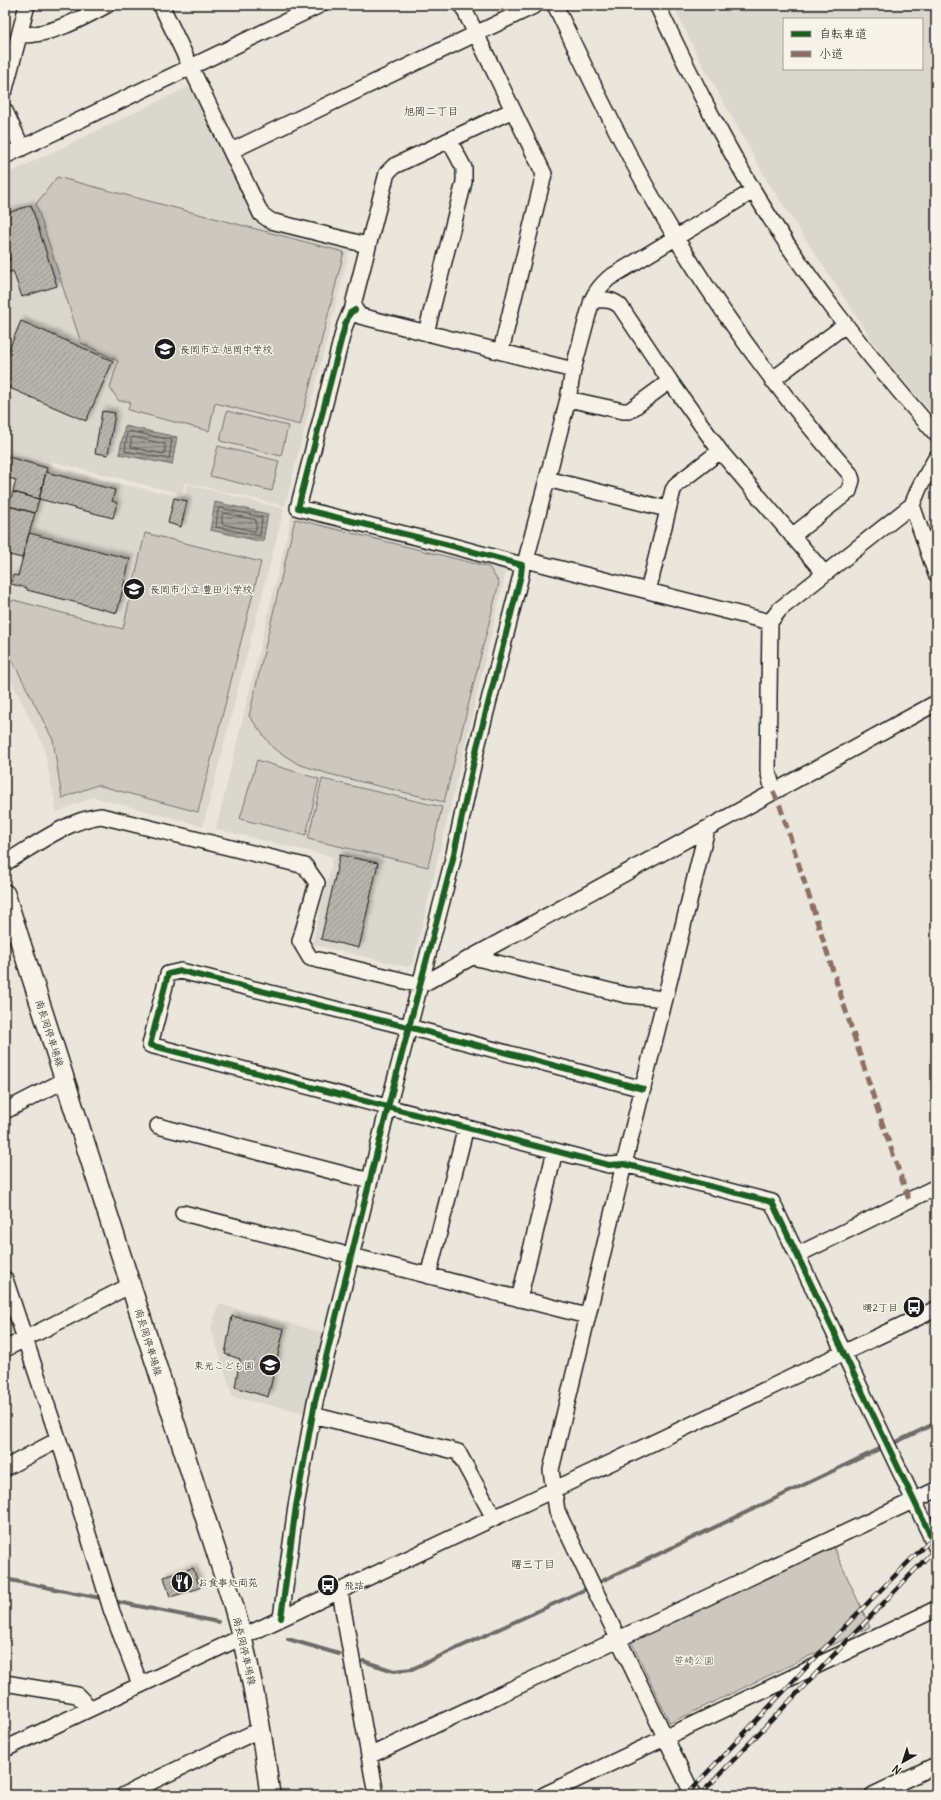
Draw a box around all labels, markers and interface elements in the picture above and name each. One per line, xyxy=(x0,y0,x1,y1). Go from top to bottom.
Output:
legend xyxy=(783,18,923,70)
text: 自転車道 xyxy=(819,26,867,41)
text: 小道 xyxy=(819,46,843,61)
district label: 旭岡二丁目 xyxy=(404,104,459,118)
school or university icon: 長岡市立 旭岡中学校 xyxy=(152,336,178,362)
place label: 長岡市立 旭岡中学校 xyxy=(180,343,272,356)
school or university icon: 長岡市小立 豊田小学校 xyxy=(121,576,147,602)
place label: 長岡市小立 豊田小学校 xyxy=(150,583,252,596)
street label: 南長岡停車場線 xyxy=(33,998,67,1068)
bus stop icon: 曙2丁目 xyxy=(901,1294,927,1320)
place label: 曙2丁目 xyxy=(863,1301,898,1314)
street label: 南長岡停車場線 xyxy=(132,1307,165,1378)
school or university icon: 東光こども園 xyxy=(257,1352,283,1378)
place label: 東光こども園 xyxy=(194,1359,254,1372)
district label: 曙三丁目 xyxy=(511,1557,555,1571)
restaurant icon: お食事処両苑 xyxy=(169,1569,195,1595)
bus stop icon: 飛詰 xyxy=(315,1572,341,1598)
place label: お食事処両苑 xyxy=(198,1576,258,1589)
place label: 飛詰 xyxy=(344,1579,364,1592)
street label: 南長岡停車場線 xyxy=(230,1616,259,1687)
park label: 笹崎公園 xyxy=(674,1654,714,1667)
north arrow xyxy=(883,1742,923,1782)
text: N xyxy=(889,1762,904,1778)

